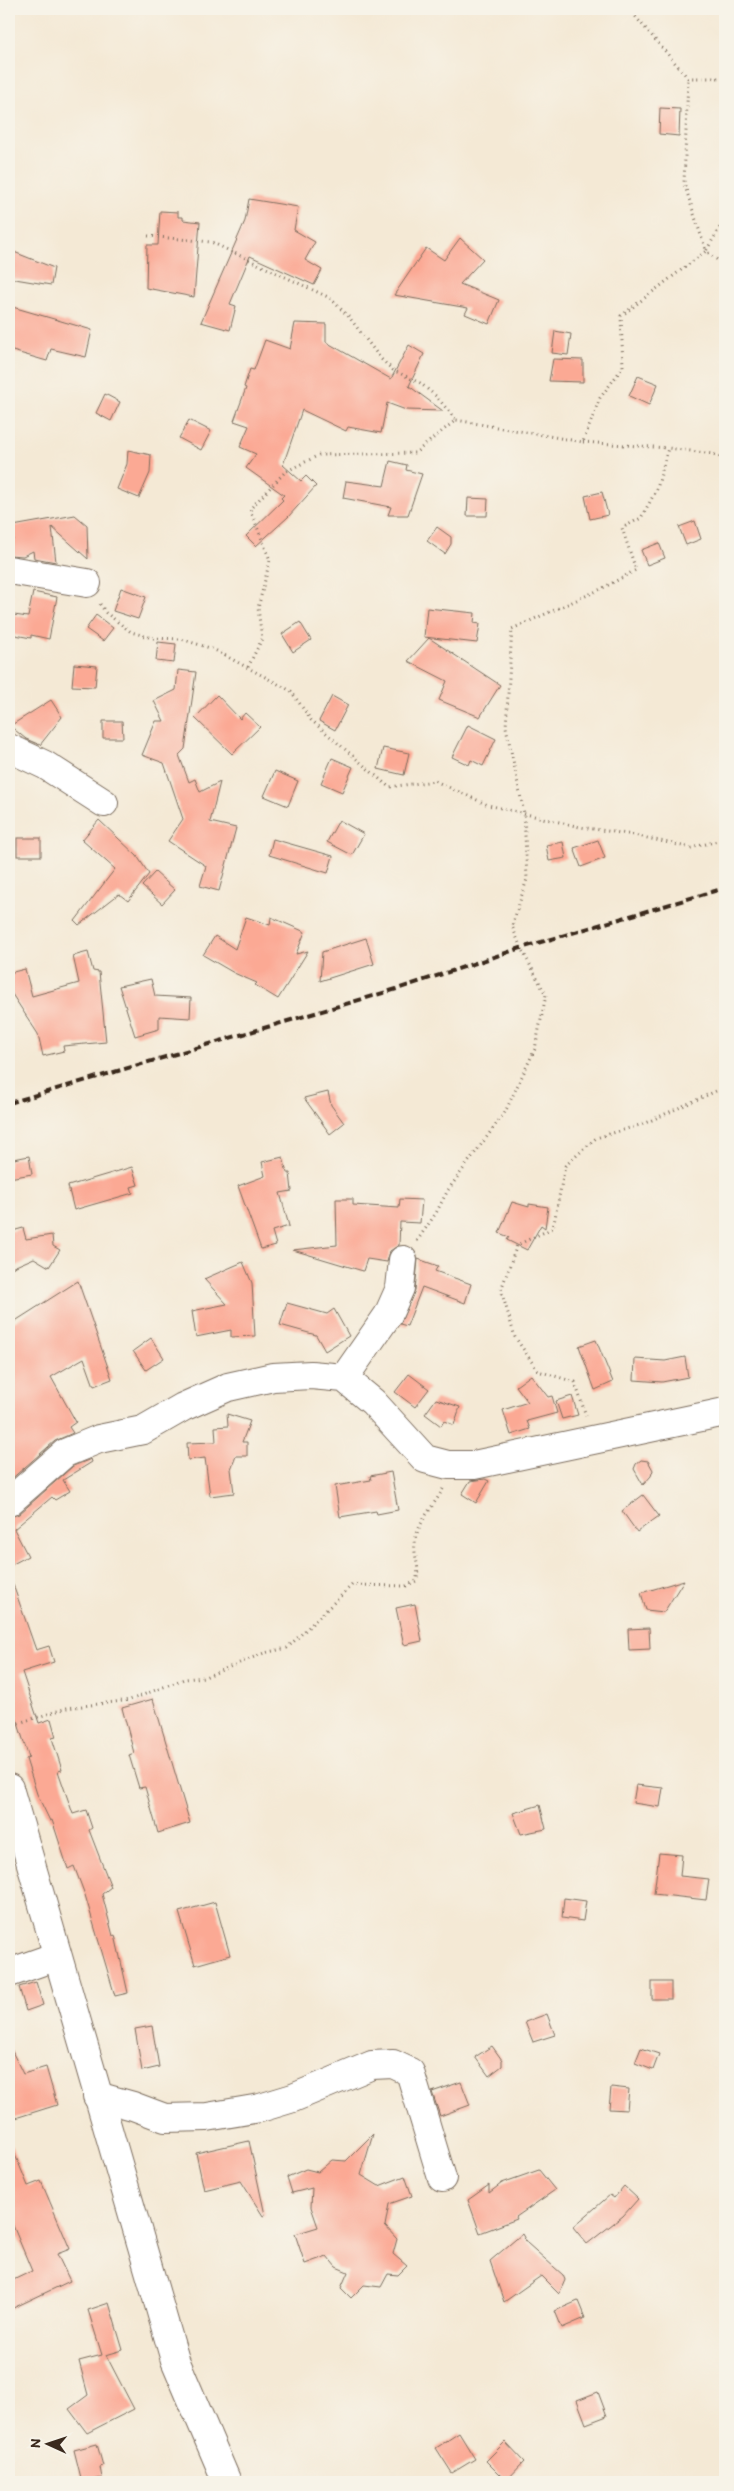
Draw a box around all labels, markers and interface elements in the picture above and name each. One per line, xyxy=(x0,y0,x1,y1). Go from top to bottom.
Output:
north arrow xyxy=(22,2418,72,2468)
text: N xyxy=(27,2438,44,2449)

